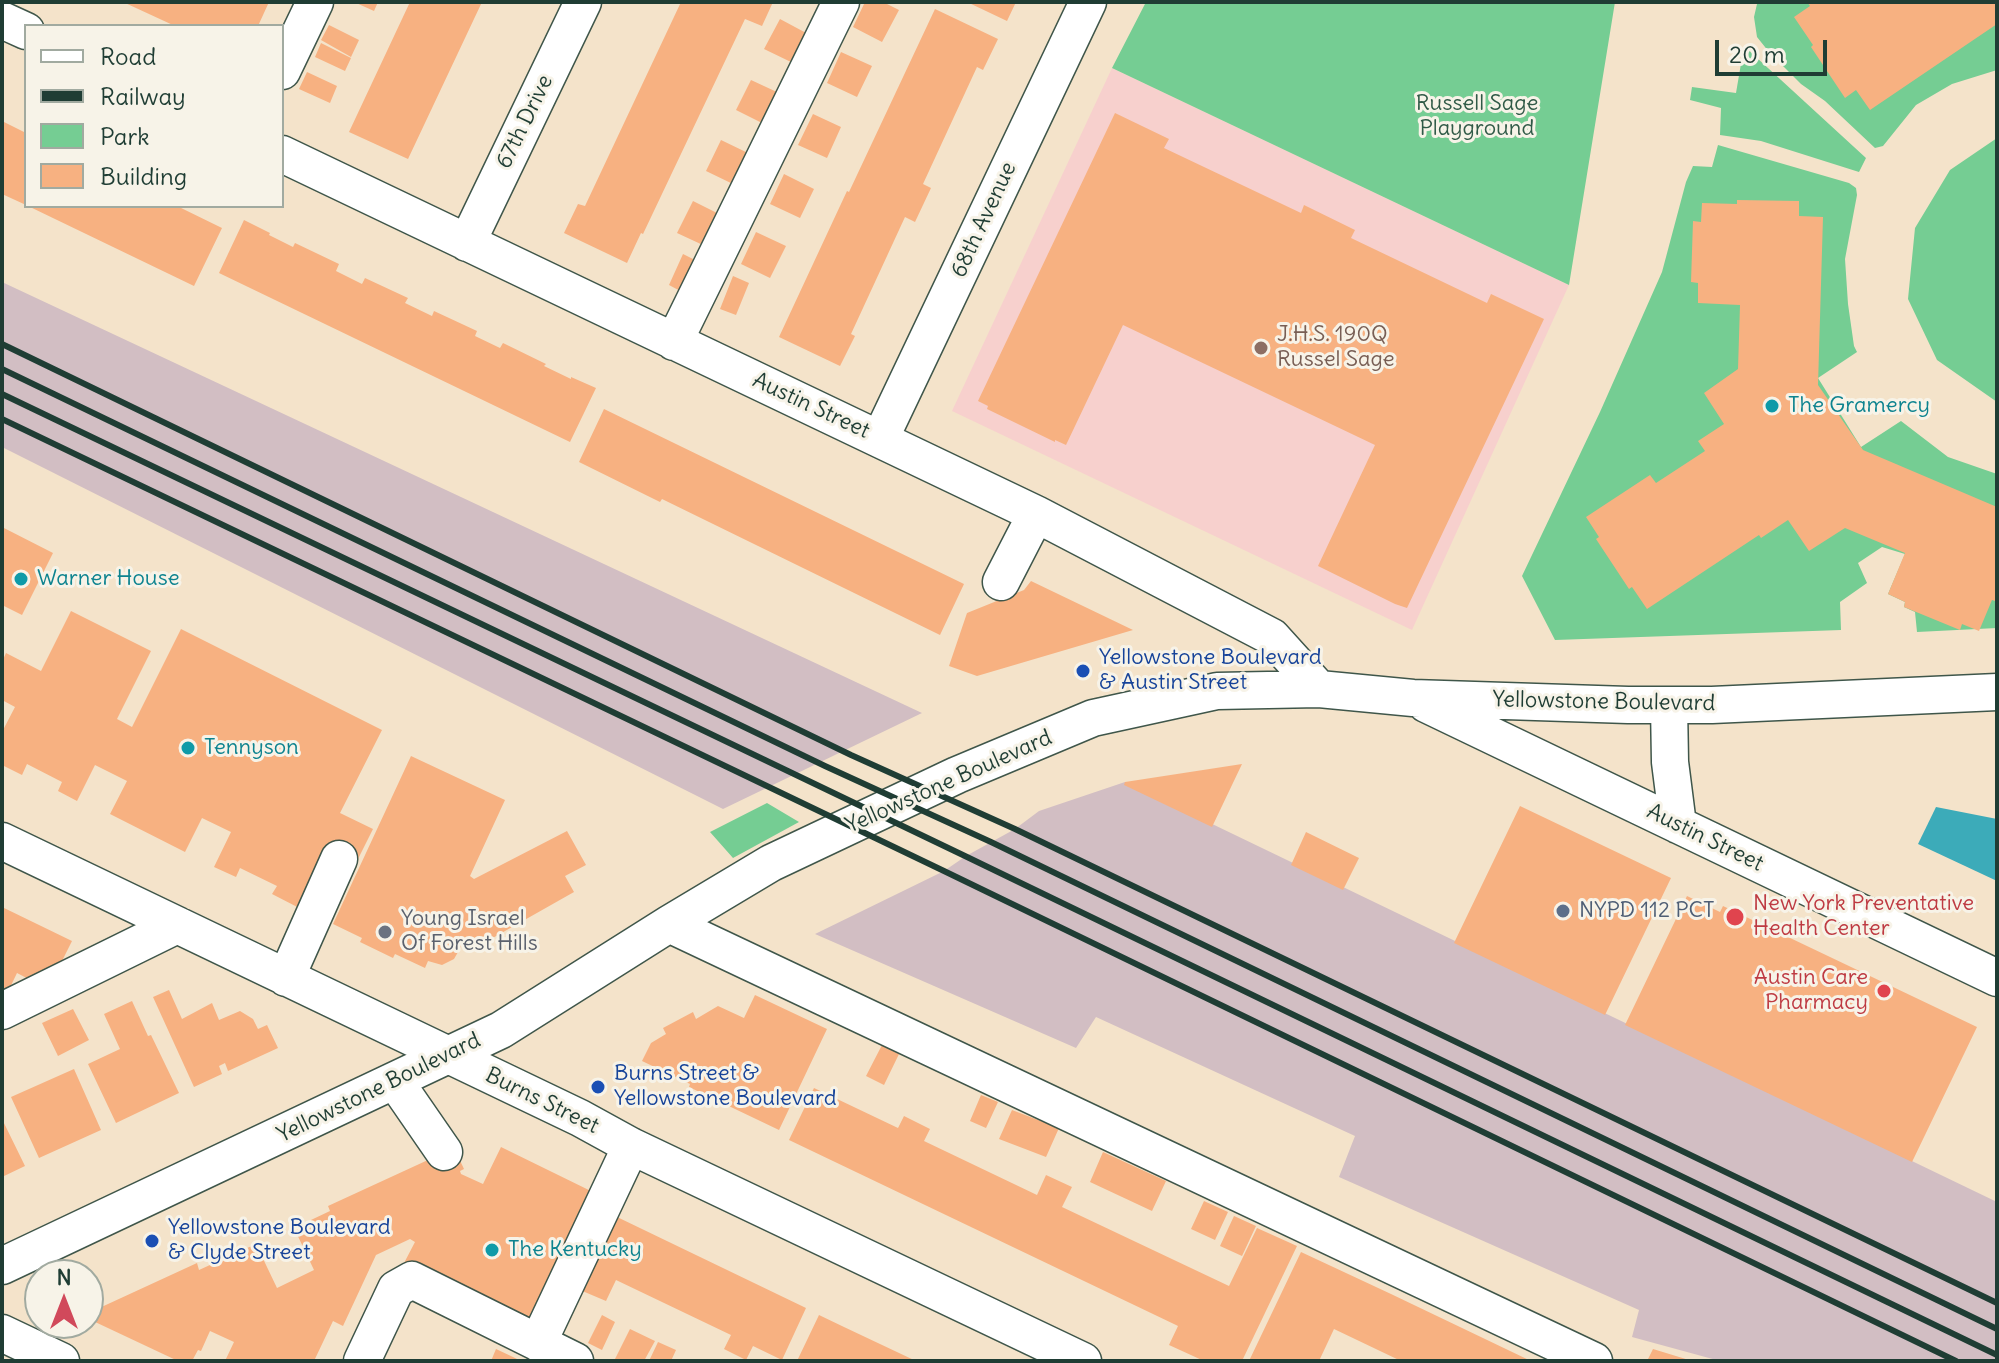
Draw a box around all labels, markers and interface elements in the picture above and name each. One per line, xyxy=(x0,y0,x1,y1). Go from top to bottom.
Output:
legend xyxy=(24,24,284,208)
scale bar xyxy=(1719,24,1831,74)
text: 20 m xyxy=(1729,39,1785,69)
text: Road xyxy=(100,41,156,71)
street label: 67th Drive xyxy=(491,71,559,173)
text: Railway xyxy=(100,81,186,111)
park label: Russell Sage Playground xyxy=(1416,91,1538,142)
text: Park xyxy=(100,121,150,151)
street label: 68th Avenue xyxy=(946,158,1022,282)
text: Building xyxy=(100,161,187,191)
place label: J.H.S. 190Q Russel Sage xyxy=(1277,322,1395,374)
marker: J.H.S. 190Q Russel Sage xyxy=(1252,339,1270,357)
street label: Austin Street xyxy=(748,367,874,445)
place label: The Gramercy xyxy=(1788,393,1930,419)
marker: The Gramercy xyxy=(1763,397,1781,415)
place label: Warner House xyxy=(37,566,179,592)
marker: Warner House xyxy=(12,570,30,588)
place label: Yellowstone Boulevard & Austin Street xyxy=(1099,645,1322,696)
marker: Yellowstone Boulevard & Austin Street xyxy=(1074,662,1092,680)
street label: Yellowstone Boulevard xyxy=(1492,687,1716,717)
street label: Yellowstone Boulevard xyxy=(842,725,1056,839)
place label: Tennyson xyxy=(204,735,299,761)
marker: Tennyson xyxy=(179,739,197,757)
street label: Austin Street xyxy=(1643,799,1767,877)
place label: New York Preventative Health Center xyxy=(1753,891,1974,942)
place label: NYPD 112 PCT xyxy=(1579,898,1714,924)
marker: NYPD 112 PCT xyxy=(1554,902,1572,920)
place label: Young Israel Of Forest Hills xyxy=(401,906,538,958)
marker: New York Preventative Health Center xyxy=(1724,906,1746,928)
marker: Young Israel Of Forest Hills xyxy=(376,923,394,941)
place label: Austin Care Pharmacy xyxy=(1754,965,1868,1016)
marker: Austin Care Pharmacy xyxy=(1875,982,1893,1000)
street label: Yellowstone Boulevard xyxy=(273,1027,485,1149)
place label: Burns Street & Yellowstone Boulevard xyxy=(614,1061,837,1112)
street label: Burns Street xyxy=(481,1062,603,1140)
marker: Burns Street & Yellowstone Boulevard xyxy=(589,1078,607,1096)
place label: Yellowstone Boulevard & Clyde Street xyxy=(168,1215,391,1266)
marker: Yellowstone Boulevard & Clyde Street xyxy=(143,1232,161,1250)
place label: The Kentucky xyxy=(508,1237,642,1263)
marker: The Kentucky xyxy=(483,1241,501,1259)
north arrow xyxy=(24,1259,104,1339)
text: N xyxy=(56,1263,72,1291)

